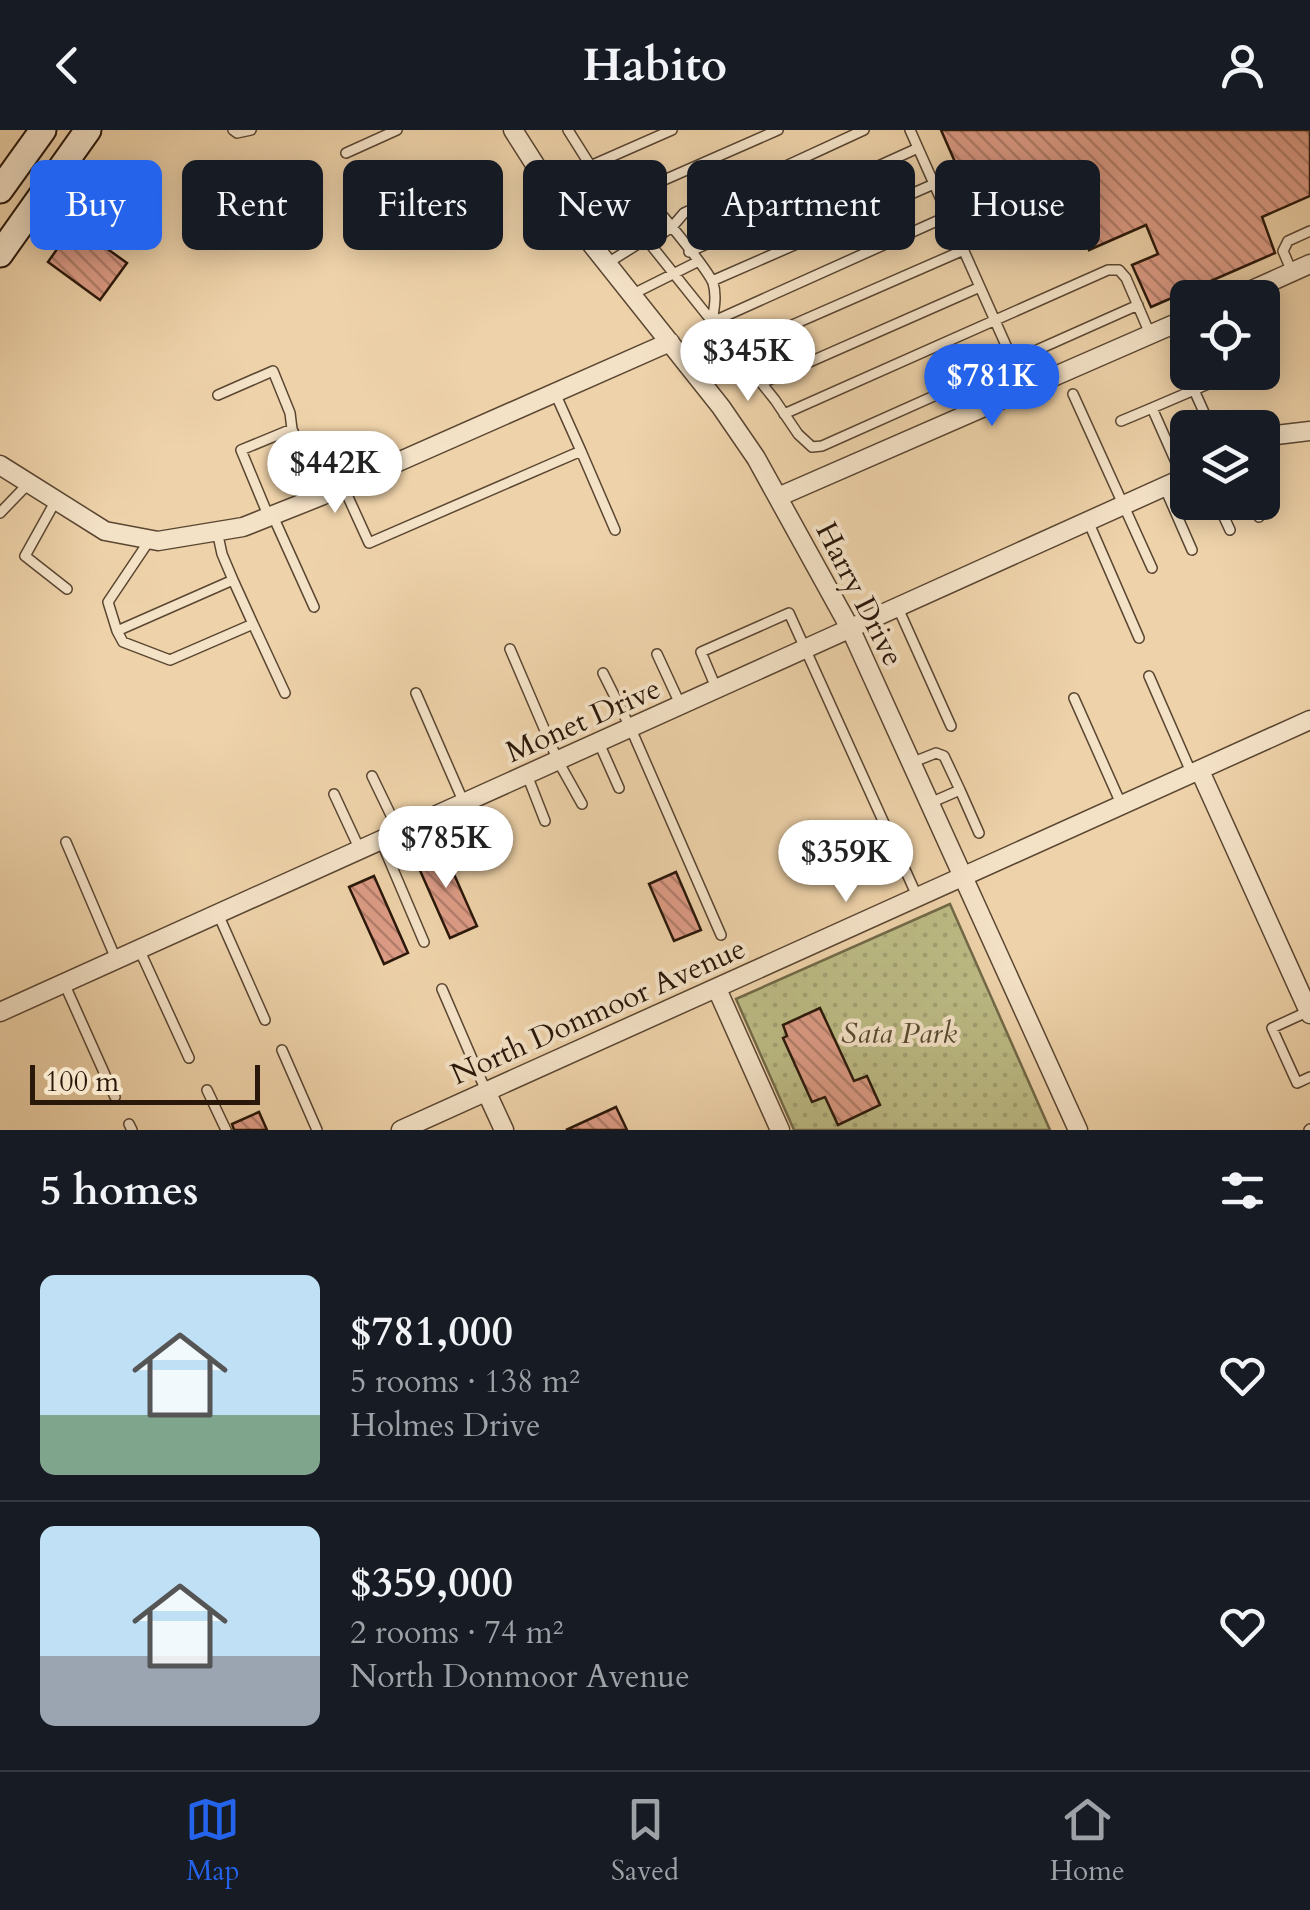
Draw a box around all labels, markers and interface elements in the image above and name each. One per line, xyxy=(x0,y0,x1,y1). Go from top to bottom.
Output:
text: Habito xyxy=(583,35,727,96)
icon: back xyxy=(40,38,95,93)
icon: person xyxy=(1215,38,1270,93)
chip: Buy xyxy=(30,160,162,250)
chip: Rent xyxy=(182,160,323,250)
chip: Filters xyxy=(343,160,503,250)
chip: New xyxy=(523,160,667,250)
chip: Apartment xyxy=(687,160,915,250)
chip: House xyxy=(935,160,1100,250)
map controls xyxy=(1170,280,1280,520)
button: locate xyxy=(1170,280,1280,390)
pin: $345K xyxy=(678,319,818,404)
text: $345K xyxy=(702,329,794,373)
pin: $781K xyxy=(922,344,1062,429)
text: $781K xyxy=(946,354,1038,398)
button: layers xyxy=(1170,410,1280,520)
pin: $442K xyxy=(265,431,405,516)
text: $442K xyxy=(289,441,381,485)
street label: Harry Drive xyxy=(806,515,913,673)
street label: Monet Drive xyxy=(499,668,667,773)
pin: $785K xyxy=(376,806,516,891)
text: $785K xyxy=(400,816,492,860)
pin: $359K xyxy=(776,820,916,905)
text: $359K xyxy=(800,830,892,874)
street label: North Donmoor Avenue xyxy=(444,928,752,1095)
park label: Sata Park xyxy=(841,1013,957,1054)
scale bar xyxy=(30,1060,260,1104)
text: 100 m xyxy=(45,1063,119,1101)
text: 5 homes xyxy=(40,1162,198,1219)
icon: filters xyxy=(1215,1163,1270,1218)
text: $781,000 xyxy=(350,1303,513,1360)
icon: home xyxy=(120,1315,240,1435)
icon: heart xyxy=(1215,1348,1270,1403)
text: 5 rooms · 138 m² xyxy=(350,1360,580,1404)
text: Holmes Drive xyxy=(350,1404,540,1448)
text: $359,000 xyxy=(350,1554,513,1611)
icon: home xyxy=(120,1566,240,1686)
icon: heart xyxy=(1215,1599,1270,1654)
text: 2 rooms · 74 m² xyxy=(350,1611,563,1655)
text: North Donmoor Avenue xyxy=(350,1655,690,1699)
tab: Map xyxy=(185,1792,240,1890)
tab: Saved xyxy=(611,1792,679,1890)
tab: Home xyxy=(1050,1792,1125,1890)

